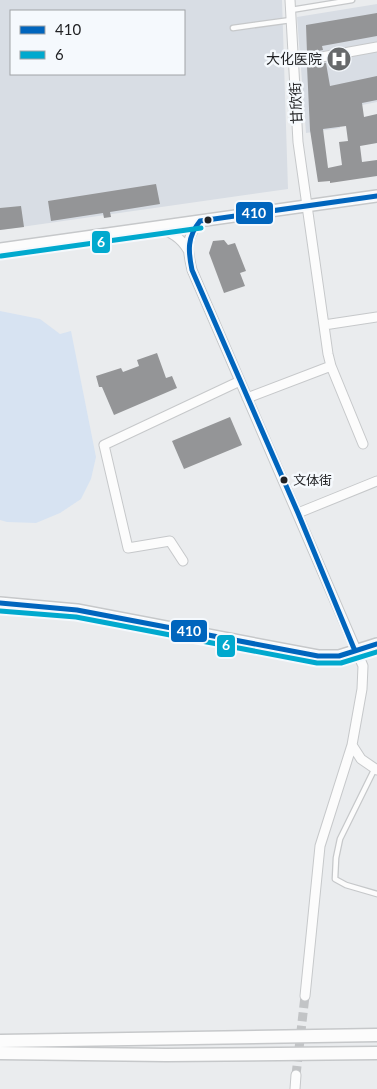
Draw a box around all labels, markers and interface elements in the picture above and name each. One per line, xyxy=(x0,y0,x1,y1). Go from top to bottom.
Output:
legend xyxy=(10,10,185,75)
text: 410 xyxy=(55,20,81,38)
text: 6 xyxy=(55,45,64,63)
hospital icon: 大化医院 xyxy=(326,46,352,72)
place label: 大化医院 xyxy=(266,50,322,67)
street label: 甘欣街 xyxy=(286,82,305,124)
line badge: 410 xyxy=(235,201,274,225)
text: 410 xyxy=(242,204,266,221)
unlabelled marker xyxy=(203,215,213,225)
line badge: 6 xyxy=(91,230,111,254)
text: 6 xyxy=(97,233,105,250)
place label: 文体街 xyxy=(293,472,332,488)
marker: 文体街 xyxy=(279,475,289,485)
line badge: 410 xyxy=(170,619,208,643)
text: 410 xyxy=(177,622,201,639)
line badge: 6 xyxy=(216,634,236,658)
text: 6 xyxy=(222,636,230,653)

